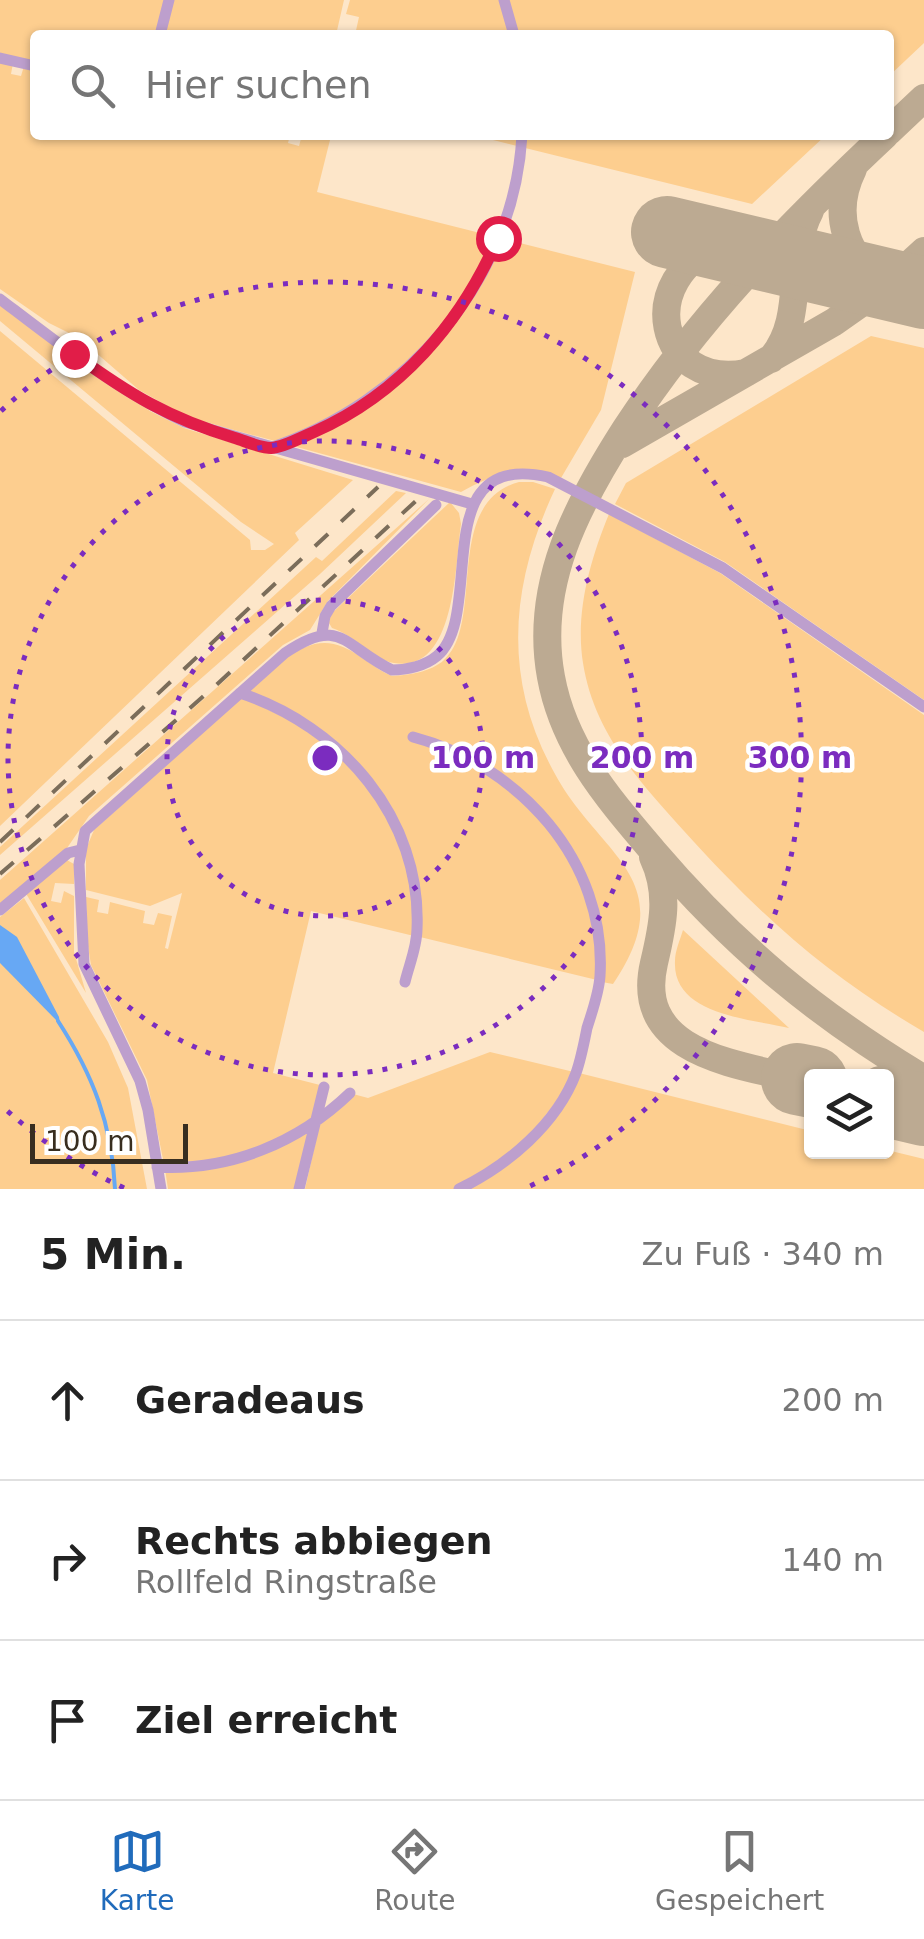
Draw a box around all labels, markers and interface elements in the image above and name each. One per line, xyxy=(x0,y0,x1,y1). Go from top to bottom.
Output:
search box xyxy=(30,30,894,140)
icon: search xyxy=(65,58,120,113)
text: Hier suchen xyxy=(145,63,372,107)
route start xyxy=(476,216,522,262)
route end xyxy=(52,332,98,378)
centre of rings xyxy=(307,740,343,776)
text: 100 m xyxy=(431,740,535,775)
text: 200 m xyxy=(590,740,694,775)
text: 300 m xyxy=(748,740,852,775)
map controls xyxy=(804,1069,894,1159)
button: layers xyxy=(804,1069,894,1159)
scale bar xyxy=(30,1119,188,1164)
text: 100 m xyxy=(45,1125,135,1158)
text: 5 Min. xyxy=(40,1230,186,1279)
text: Zu Fuß · 340 m xyxy=(642,1235,884,1273)
icon: ahead xyxy=(40,1373,95,1428)
text: Geradeaus xyxy=(135,1378,365,1422)
text: 200 m xyxy=(782,1381,884,1419)
text: Rechts abbiegen xyxy=(135,1519,493,1563)
icon: right xyxy=(40,1533,95,1588)
text: 140 m xyxy=(782,1541,884,1579)
text: Rollfeld Ringstraße xyxy=(135,1563,437,1601)
icon: arrive xyxy=(40,1693,95,1748)
text: Ziel erreicht xyxy=(135,1698,397,1742)
tab: Karte xyxy=(100,1824,175,1917)
tab: Route xyxy=(374,1824,455,1917)
tab: Gespeichert xyxy=(655,1824,824,1917)

